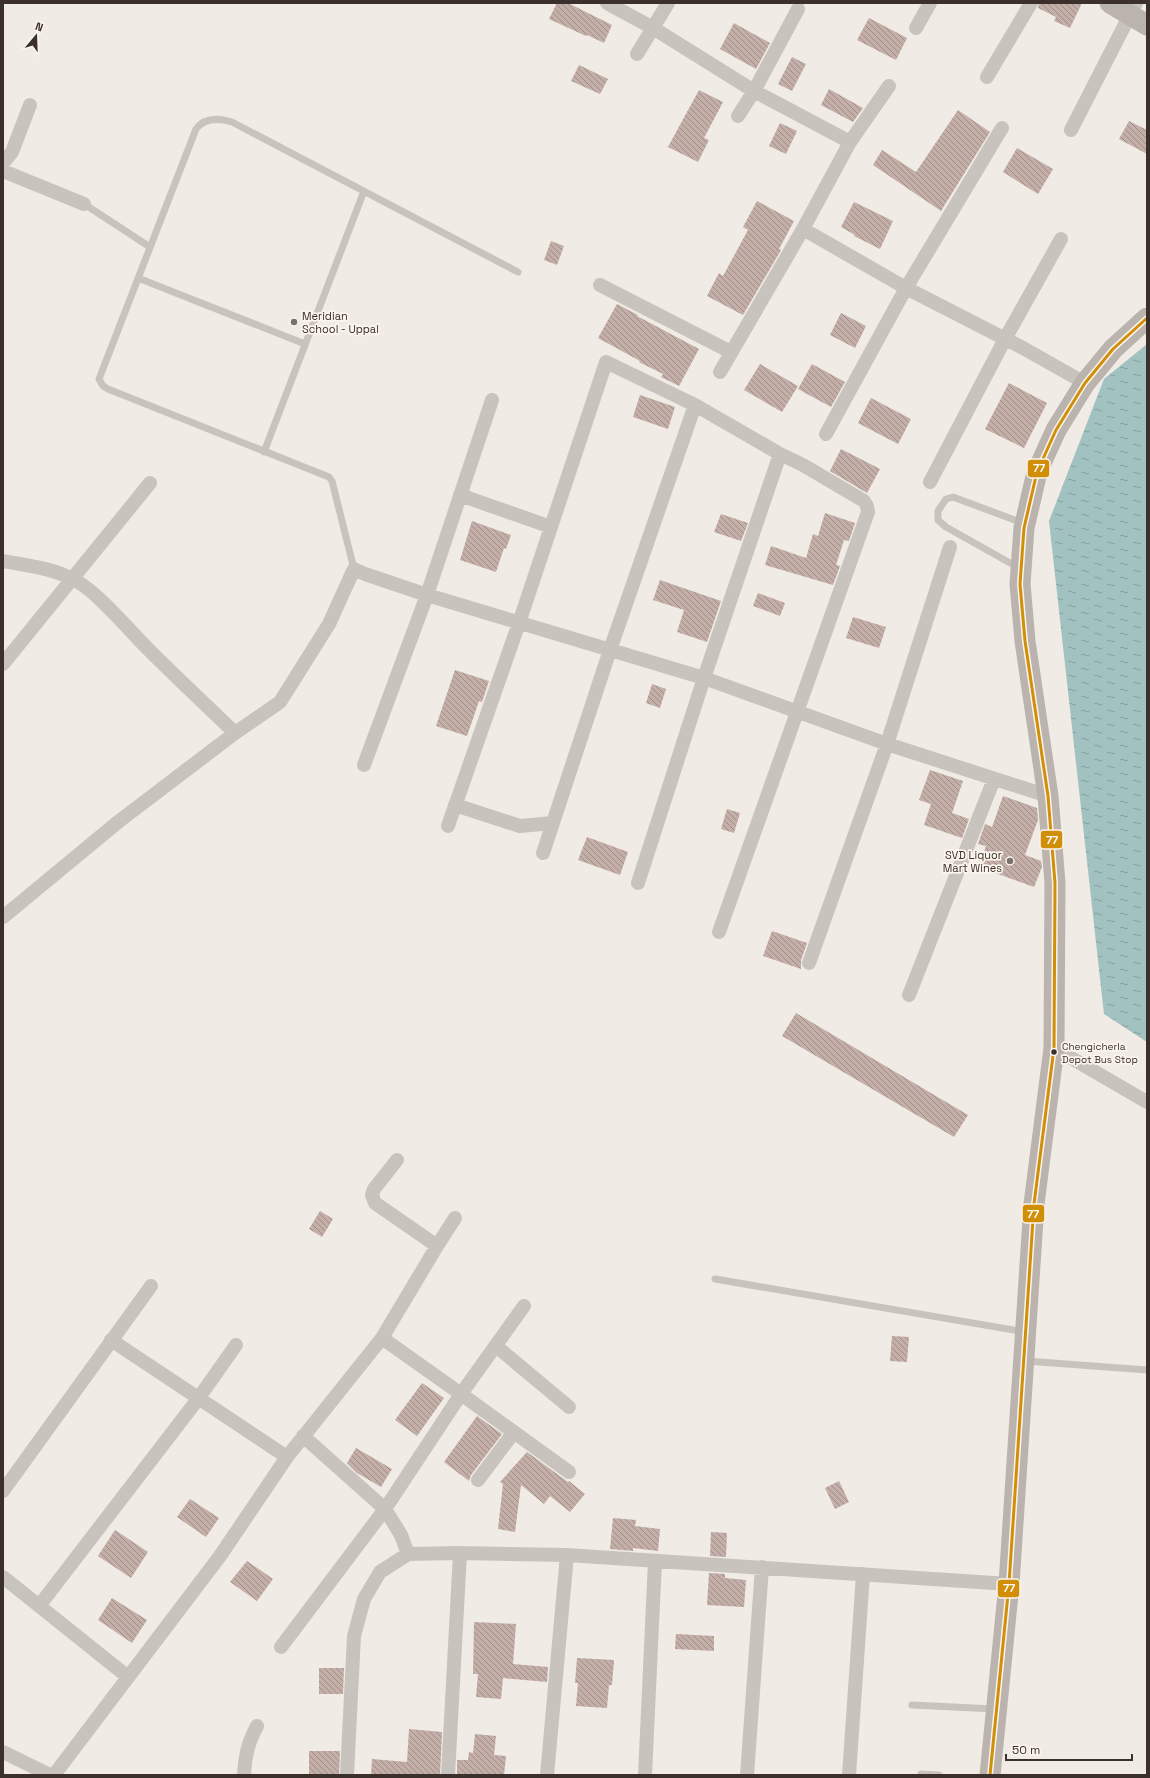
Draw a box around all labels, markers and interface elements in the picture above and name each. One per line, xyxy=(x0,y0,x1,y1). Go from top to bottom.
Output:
north arrow xyxy=(16,16,56,56)
text: N xyxy=(33,19,45,34)
place label: Meridian School - Uppal xyxy=(302,309,379,336)
marker: Meridian School - Uppal xyxy=(289,317,299,327)
line badge: 77 xyxy=(1027,459,1050,478)
text: 77 xyxy=(1033,461,1045,475)
line badge: 77 xyxy=(1040,830,1063,849)
text: 77 xyxy=(1046,833,1058,847)
place label: SVD Liquor Mart Wines xyxy=(943,848,1002,875)
marker: SVD Liquor Mart Wines xyxy=(1005,856,1015,866)
place label: Chengicherla Depot Bus Stop xyxy=(1062,1040,1138,1066)
marker: Chengicherla Depot Bus Stop xyxy=(1049,1047,1059,1057)
line badge: 77 xyxy=(1022,1204,1045,1223)
text: 77 xyxy=(1027,1207,1039,1221)
line badge: 77 xyxy=(997,1579,1020,1598)
text: 77 xyxy=(1003,1581,1015,1595)
scale bar xyxy=(1006,1736,1132,1762)
text: 50 m xyxy=(1012,1742,1040,1758)

